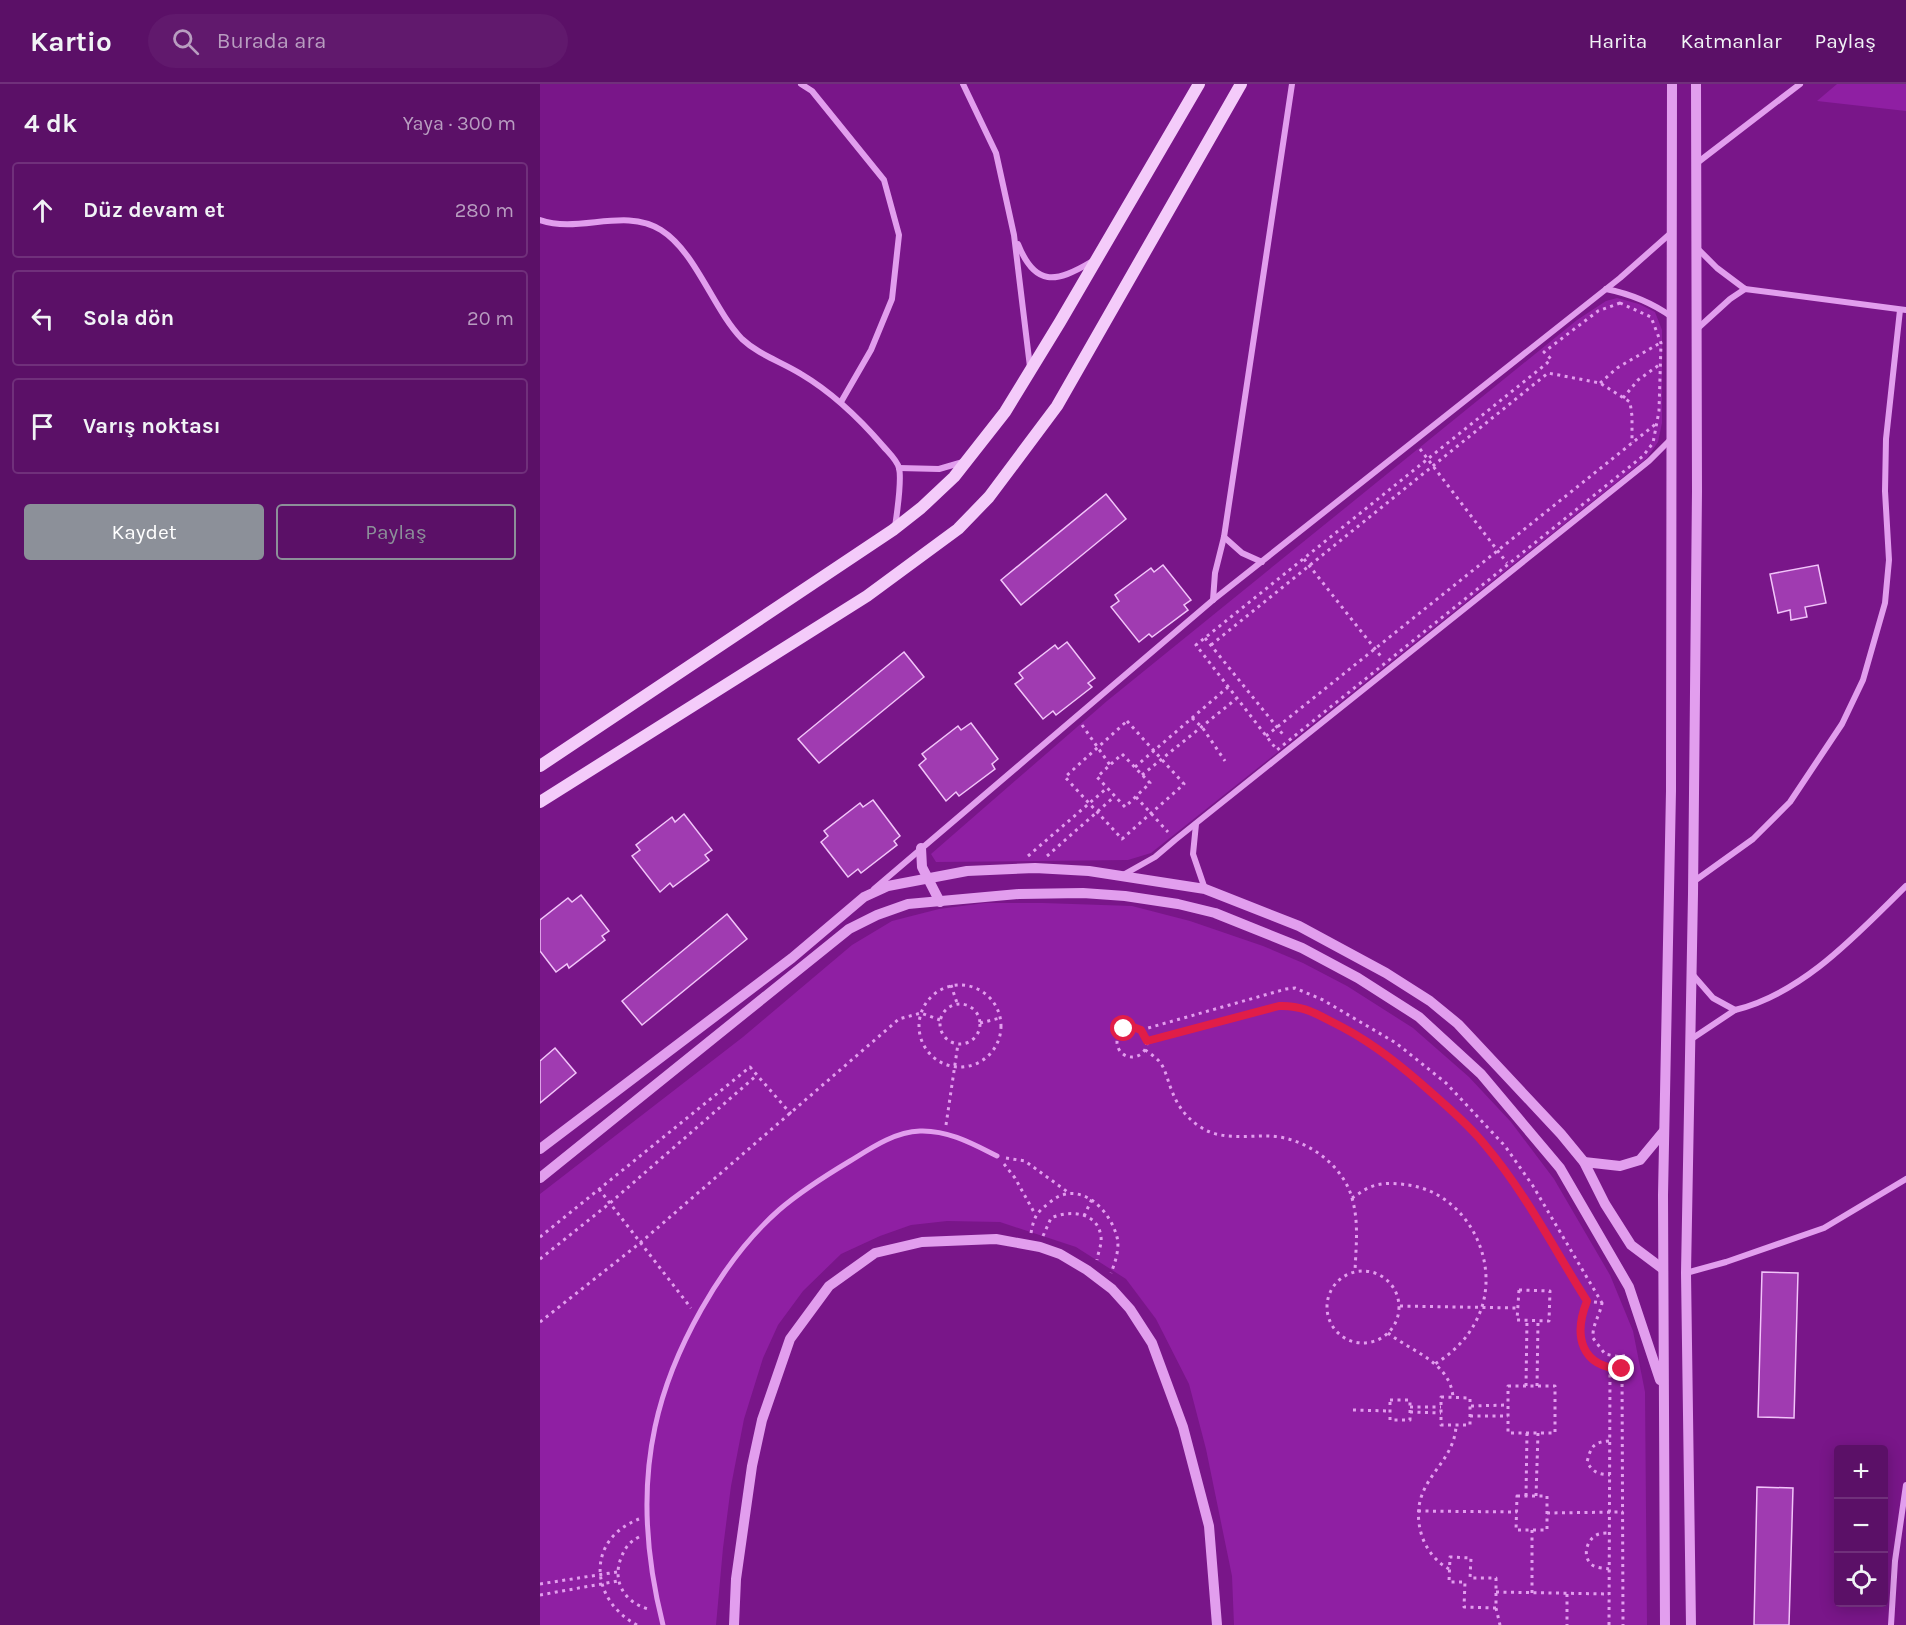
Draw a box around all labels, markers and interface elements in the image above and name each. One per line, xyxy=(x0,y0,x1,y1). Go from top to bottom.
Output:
search box xyxy=(148,14,568,68)
text: Kartio xyxy=(30,25,112,58)
icon: search xyxy=(169,25,202,58)
text: Burada ara xyxy=(217,28,326,54)
text: Harita xyxy=(1589,29,1647,53)
text: Katmanlar xyxy=(1680,29,1782,53)
text: Paylaş xyxy=(1815,29,1876,53)
text: 4 dk xyxy=(24,108,77,139)
text: Yaya · 300 m xyxy=(403,112,516,135)
icon: ahead xyxy=(26,194,59,227)
text: Düz devam et xyxy=(83,197,225,223)
text: 280 m xyxy=(455,199,514,222)
icon: left xyxy=(26,302,59,335)
text: Sola dön xyxy=(83,305,174,331)
text: 20 m xyxy=(467,307,514,330)
icon: arrive xyxy=(26,410,59,443)
text: Varış noktası xyxy=(83,413,221,439)
button: Kaydet xyxy=(24,504,264,560)
button: Paylaş xyxy=(276,504,516,560)
route start xyxy=(1110,1015,1136,1041)
route end xyxy=(1608,1355,1634,1381)
map controls xyxy=(1834,1445,1888,1607)
button: + xyxy=(1834,1445,1888,1499)
button: − xyxy=(1834,1499,1888,1553)
button: locate xyxy=(1834,1553,1888,1607)

